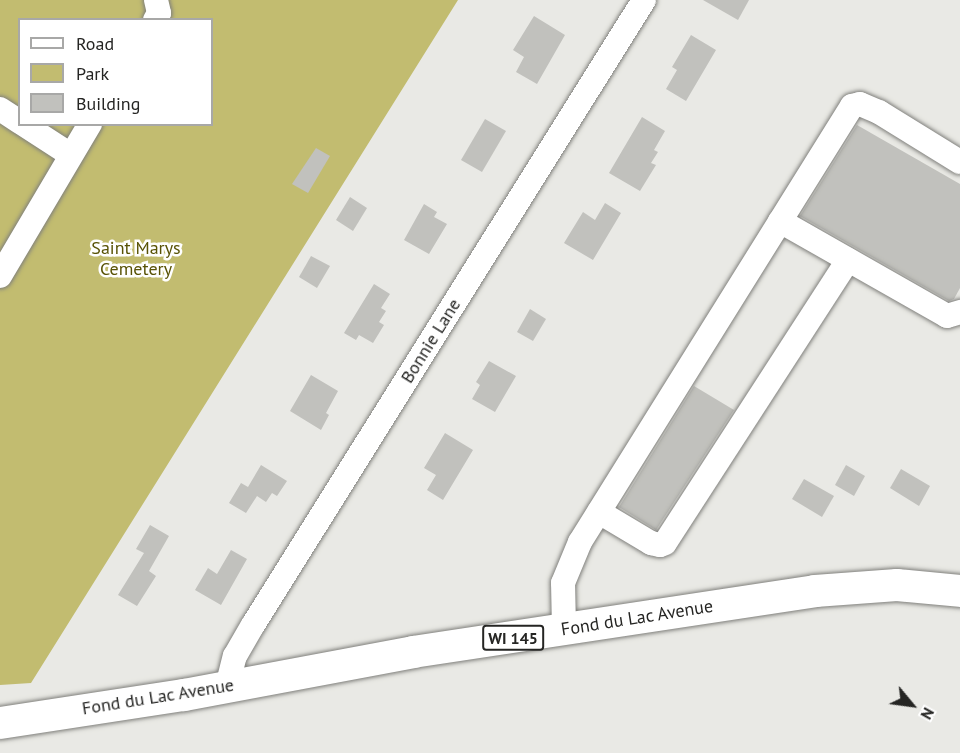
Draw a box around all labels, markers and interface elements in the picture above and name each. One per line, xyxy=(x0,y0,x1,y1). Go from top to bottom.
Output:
legend xyxy=(18,18,213,126)
text: Road xyxy=(76,32,114,55)
text: Park xyxy=(76,62,109,85)
text: Building xyxy=(76,92,140,115)
park label: Saint Marys Cemetery xyxy=(91,238,181,280)
street label: Bonnie Lane xyxy=(397,295,465,387)
street label: Fond du Lac Avenue xyxy=(559,595,715,641)
road number: WI 145 xyxy=(482,625,544,651)
street label: Fond du Lac Avenue xyxy=(80,674,236,720)
north arrow xyxy=(882,675,942,735)
text: N xyxy=(916,704,939,723)

